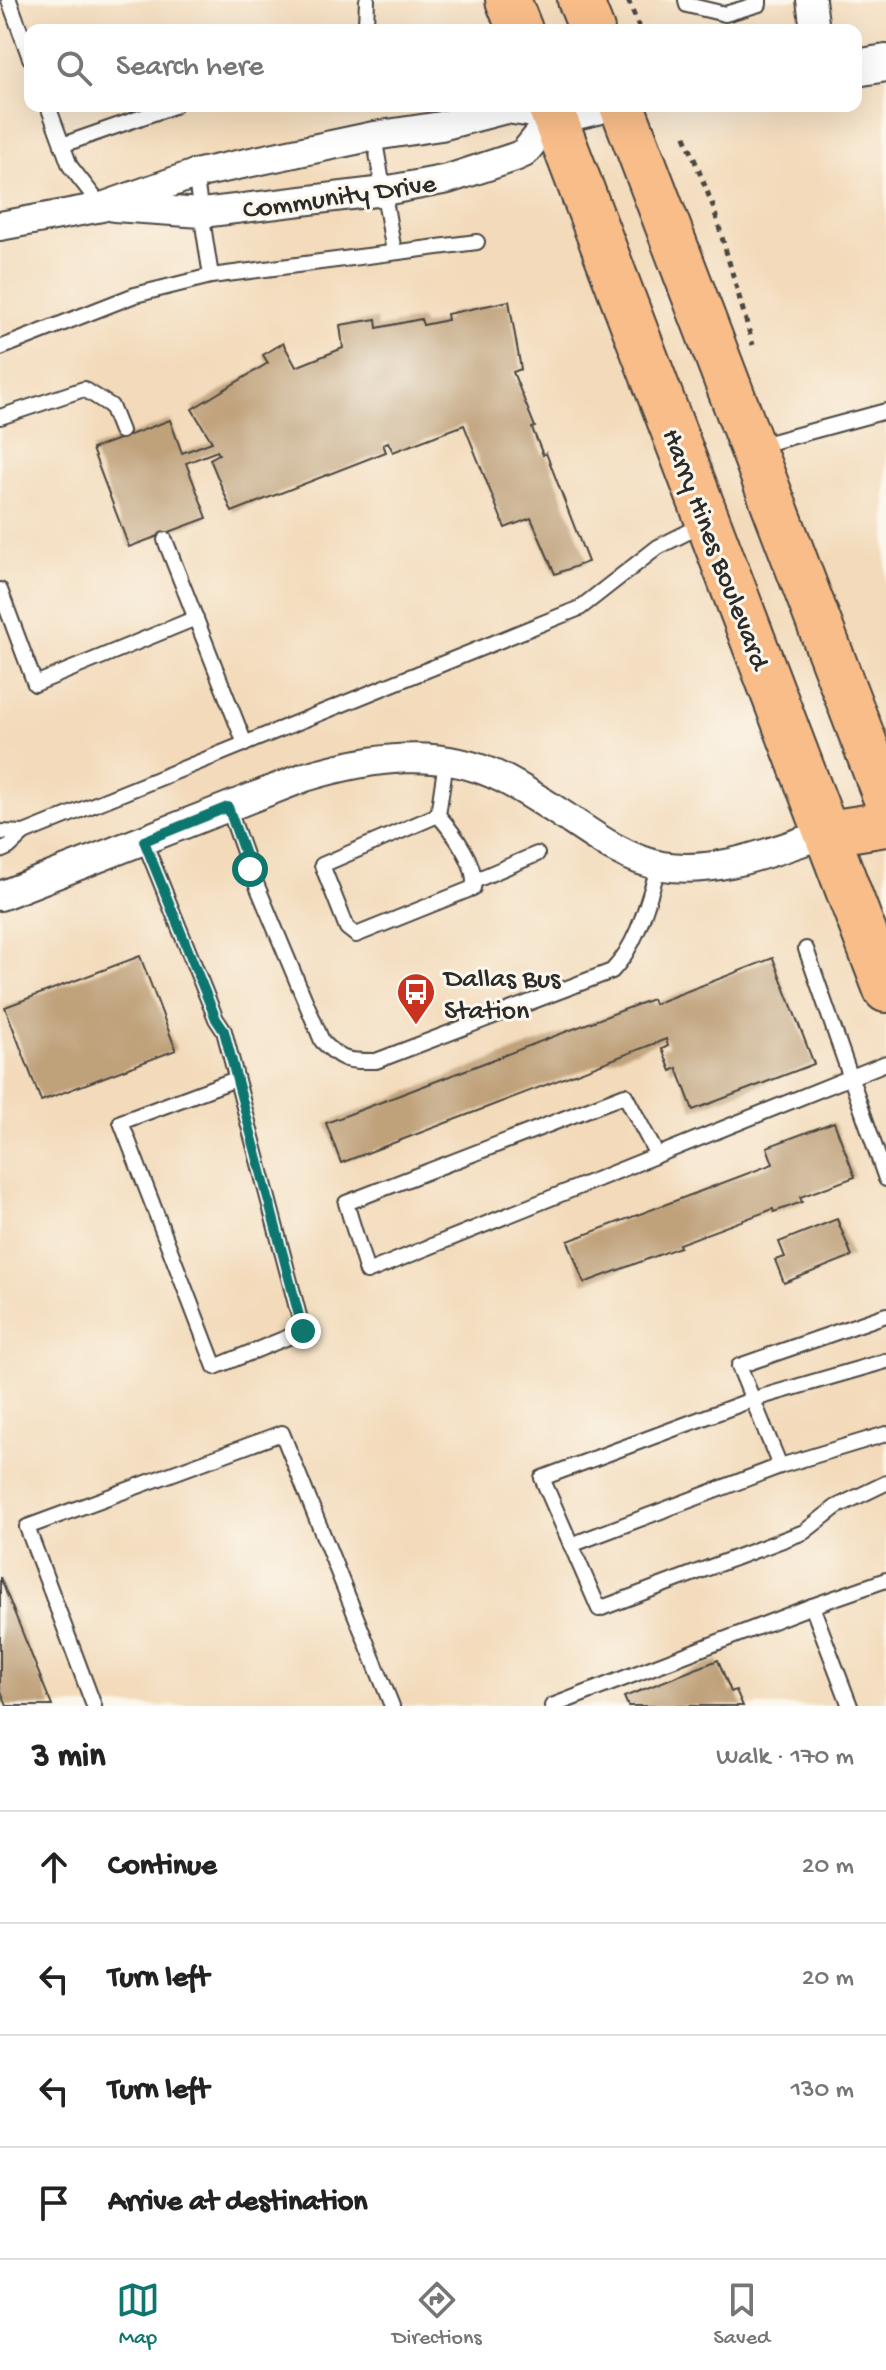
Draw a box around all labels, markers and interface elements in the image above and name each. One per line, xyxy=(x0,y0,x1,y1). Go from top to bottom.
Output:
search box xyxy=(24,24,862,112)
icon: search xyxy=(52,46,96,90)
text: Search here xyxy=(116,51,264,86)
street label: Community Drive xyxy=(241,168,439,228)
street label: Harry Hines Boulevard xyxy=(653,425,776,677)
route start xyxy=(232,851,268,887)
place label: Dallas Bus Station xyxy=(442,964,561,1029)
bus stop icon: Dallas Bus Station xyxy=(395,971,437,1026)
route end xyxy=(285,1313,321,1349)
text: 3 min xyxy=(32,1738,105,1778)
text: Walk · 170 m xyxy=(716,1743,854,1774)
icon: ahead xyxy=(32,1845,76,1889)
text: Continue xyxy=(108,1850,217,1885)
text: 20 m xyxy=(802,1852,854,1883)
icon: left xyxy=(32,1957,76,2001)
text: Turn left xyxy=(108,1962,209,1997)
text: 20 m xyxy=(802,1964,854,1995)
icon: left xyxy=(32,2069,76,2113)
text: Turn left xyxy=(108,2074,209,2109)
text: 130 m xyxy=(791,2076,854,2107)
icon: arrive xyxy=(32,2181,76,2225)
text: Arrive at destination xyxy=(108,2186,368,2221)
tab: Map xyxy=(116,2278,160,2352)
tab: Directions xyxy=(392,2278,482,2352)
tab: Saved xyxy=(714,2278,770,2352)

